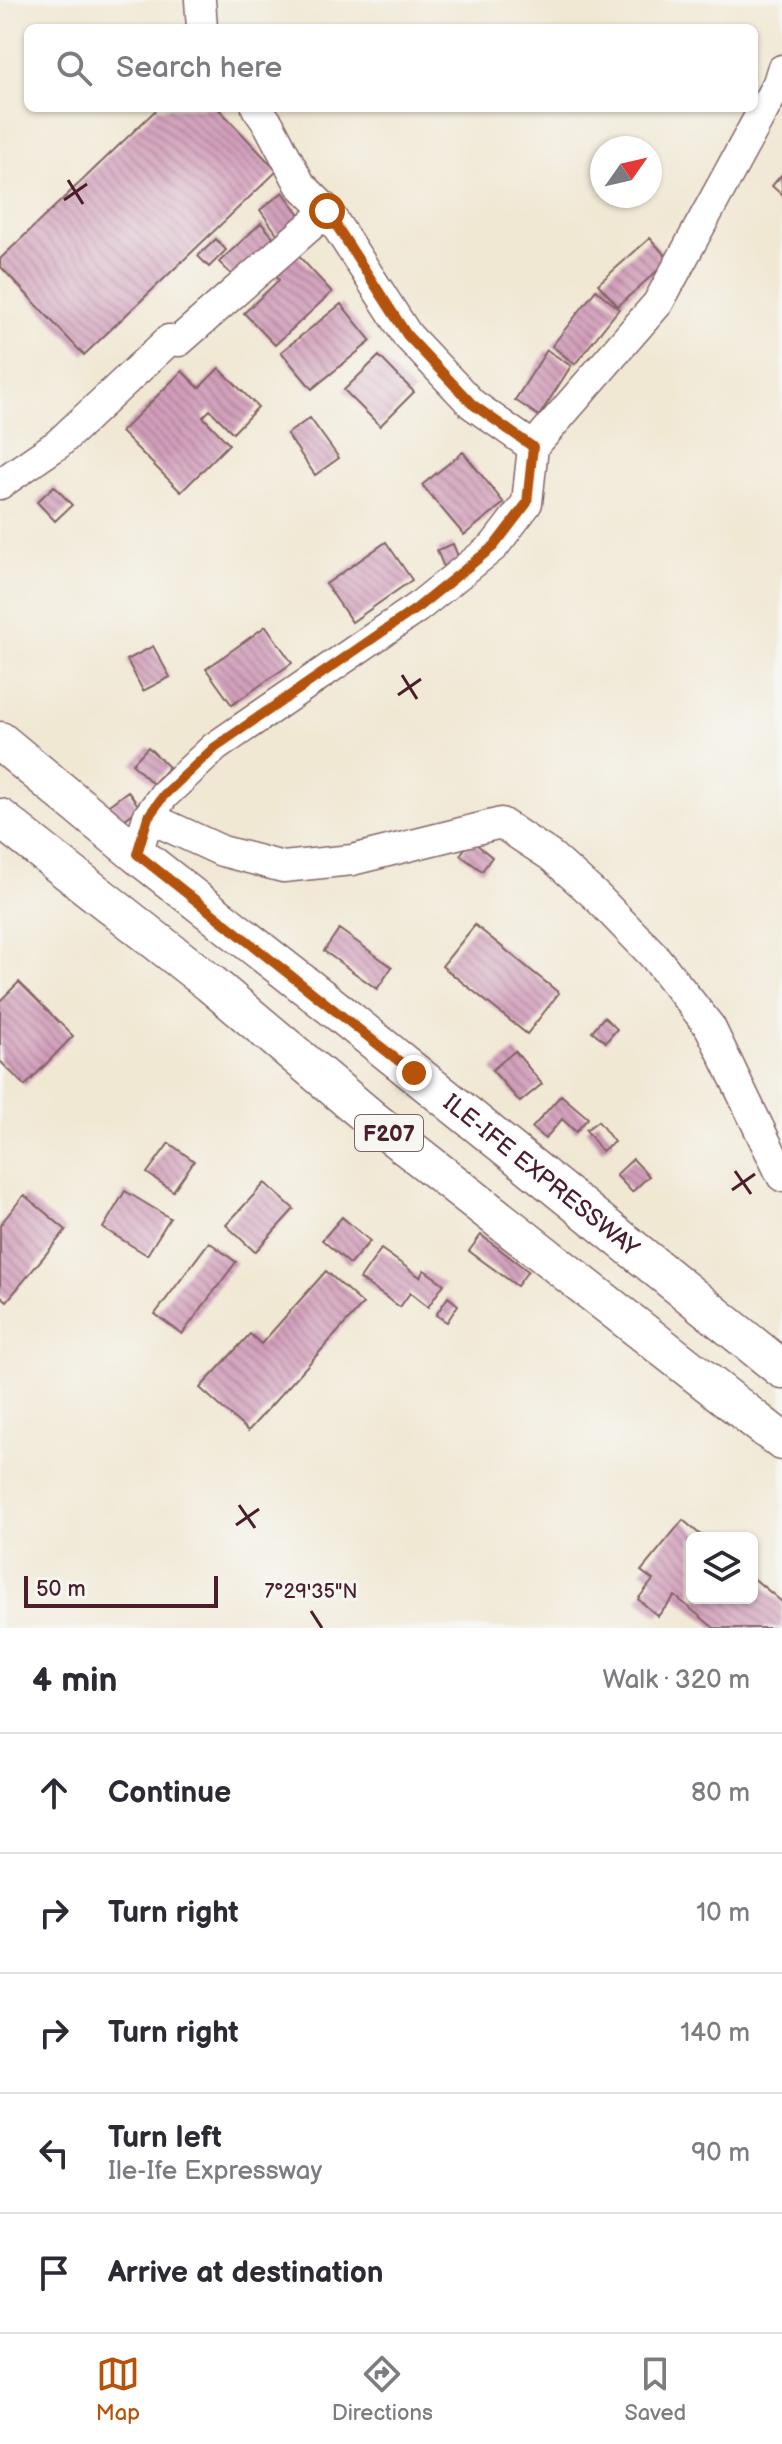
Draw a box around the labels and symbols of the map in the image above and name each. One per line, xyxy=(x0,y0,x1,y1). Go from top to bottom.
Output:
north arrow xyxy=(590,136,662,208)
route start xyxy=(309,193,345,229)
route end xyxy=(396,1055,432,1091)
street label: ILE-IFE EXPRESSWAY xyxy=(437,1088,645,1264)
road number: F207 xyxy=(355,1115,423,1151)
scale bar xyxy=(24,1572,218,1608)
text: 7°29'35"N xyxy=(264,1580,358,1604)

